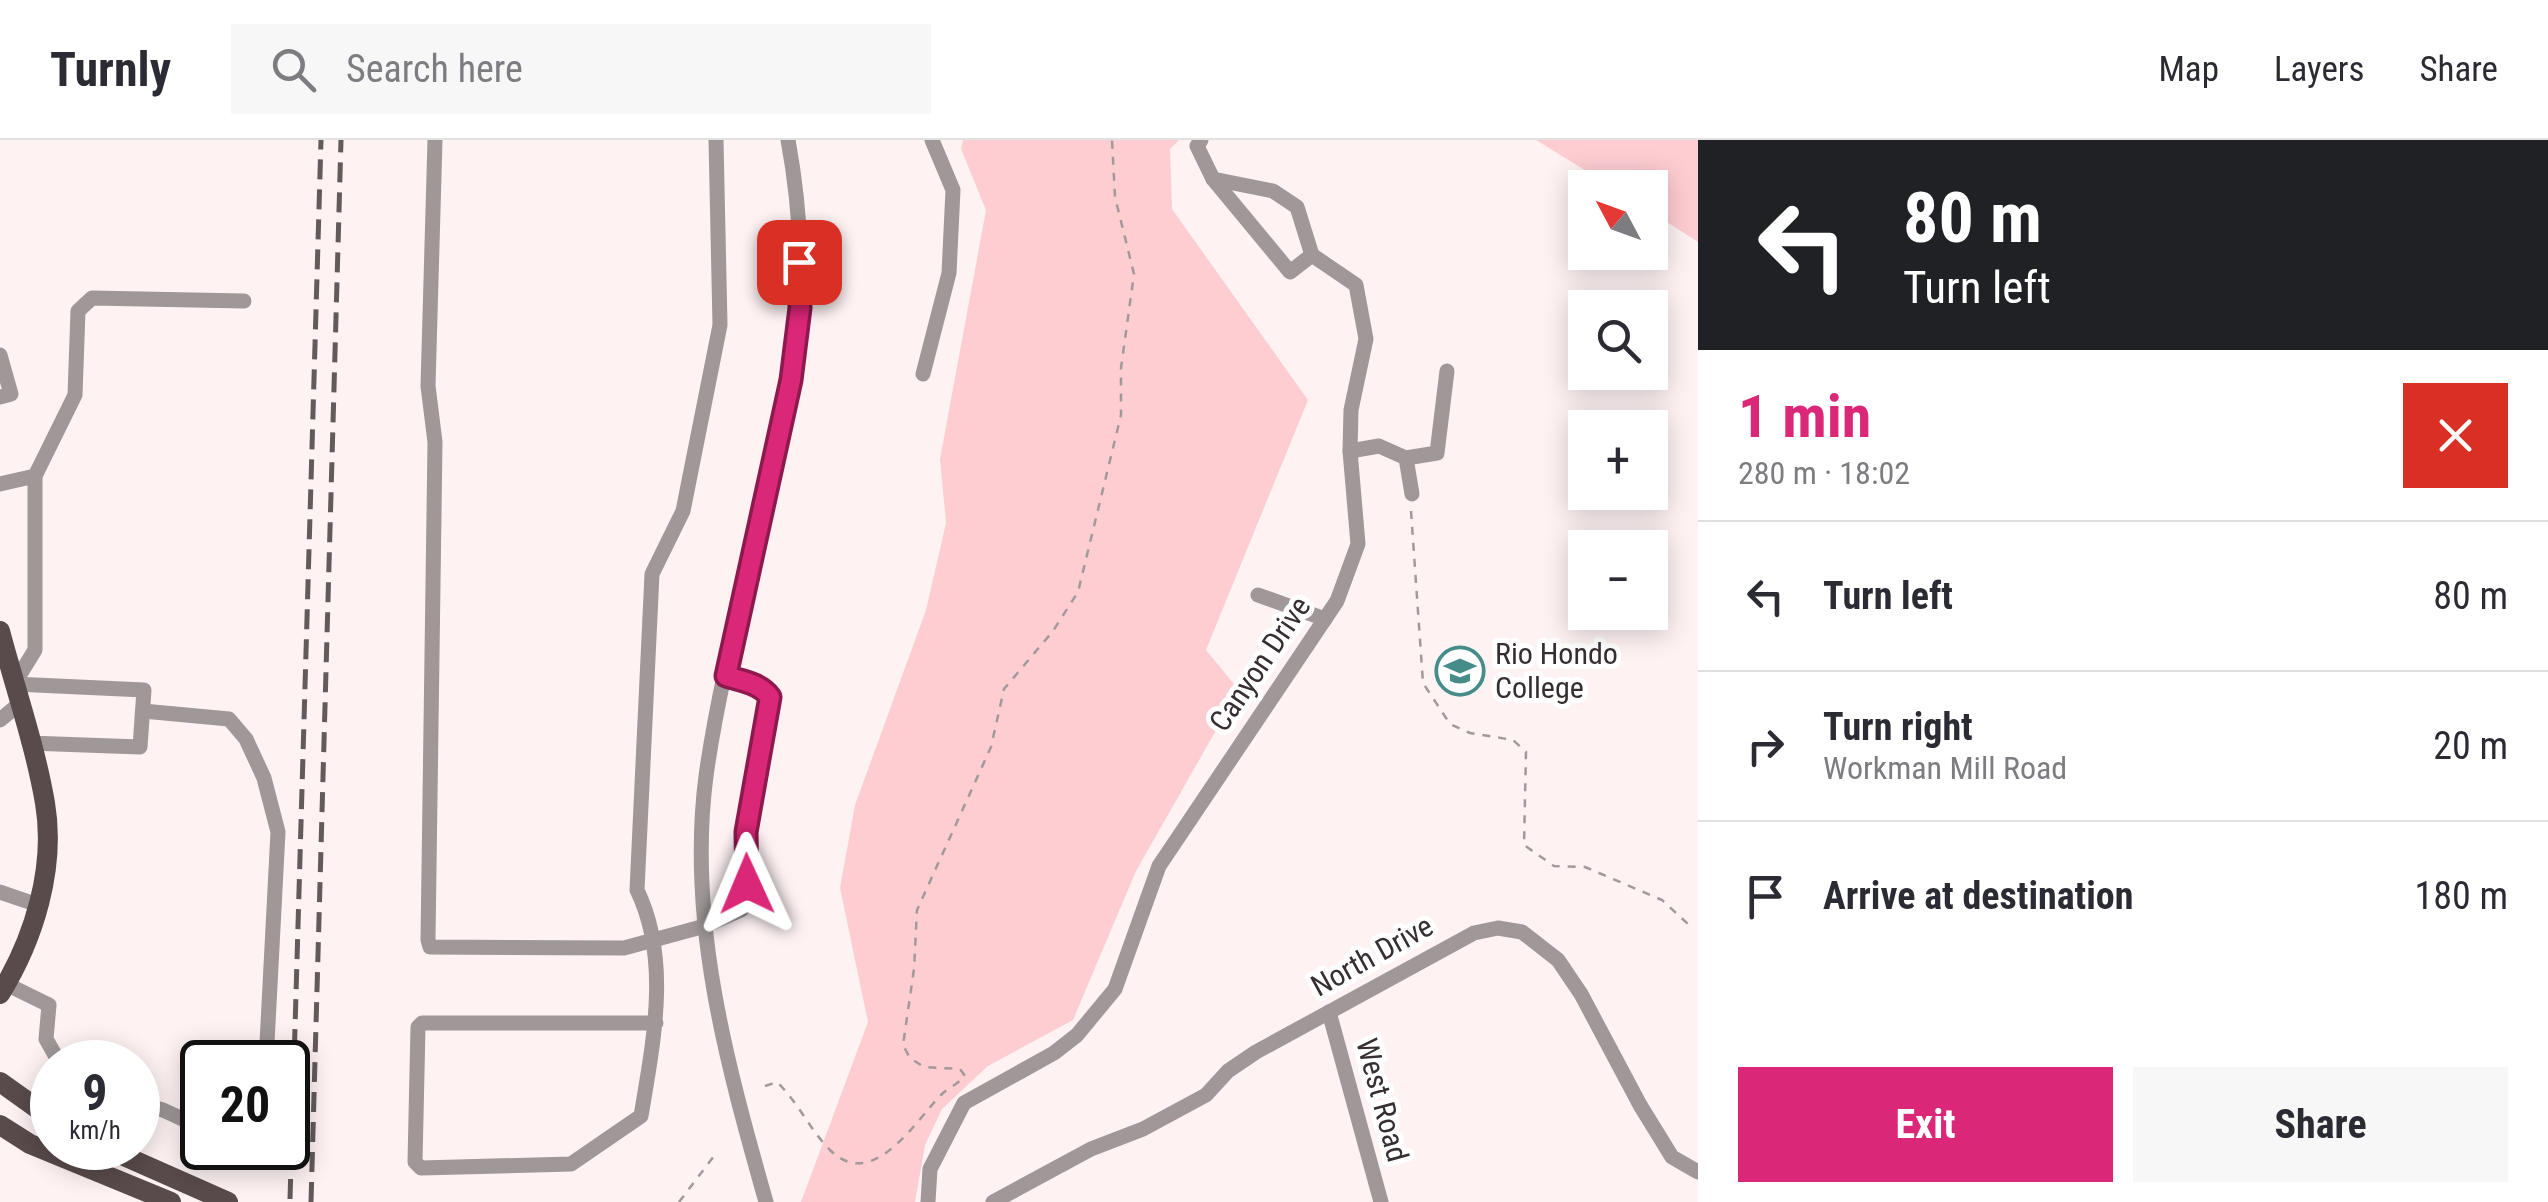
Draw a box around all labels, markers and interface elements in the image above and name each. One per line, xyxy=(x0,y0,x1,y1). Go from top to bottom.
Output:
search box xyxy=(231,24,931,114)
text: Turnly xyxy=(50,41,171,98)
icon: search xyxy=(266,42,321,97)
text: Search here xyxy=(346,47,523,91)
text: Map xyxy=(2158,49,2219,90)
text: Layers xyxy=(2274,49,2364,90)
text: Share xyxy=(2419,49,2498,90)
north arrow xyxy=(1568,170,1668,270)
map controls xyxy=(1568,170,1668,630)
text: 80 m xyxy=(1903,177,2042,259)
icon: left xyxy=(1738,180,1868,310)
pin xyxy=(757,220,842,305)
icon: arrive xyxy=(772,235,827,290)
text: Turn left xyxy=(1903,261,2051,314)
button: search xyxy=(1568,290,1668,390)
text: 1 min xyxy=(1738,381,1871,452)
button: close xyxy=(2403,383,2508,488)
button: + xyxy=(1568,410,1668,510)
text: 280 m · 18:02 xyxy=(1738,454,1910,492)
button: − xyxy=(1568,530,1668,630)
icon: left xyxy=(1738,569,1793,624)
text: Turn left xyxy=(1823,574,1953,618)
text: 80 m xyxy=(2433,574,2508,618)
street label: Canyon Drive xyxy=(1202,590,1317,738)
place label: Rio Hondo College xyxy=(1495,636,1618,705)
school or university icon: Rio Hondo College xyxy=(1434,645,1486,697)
text: Turn right xyxy=(1823,705,1973,749)
icon: right xyxy=(1738,719,1793,774)
text: 20 m xyxy=(2433,724,2508,768)
text: Workman Mill Road xyxy=(1823,749,2067,787)
position arrow xyxy=(695,832,799,936)
icon: arrive xyxy=(1738,869,1793,924)
text: Arrive at destination xyxy=(1823,874,2133,918)
text: 180 m xyxy=(2414,874,2508,918)
street label: North Drive xyxy=(1305,908,1439,1003)
street label: West Road xyxy=(1349,1034,1416,1165)
speed limit sign: 20 xyxy=(180,1040,310,1170)
text: 9 xyxy=(82,1064,108,1122)
button: Exit xyxy=(1738,1067,2113,1182)
button: Share xyxy=(2133,1067,2508,1182)
text: km/h xyxy=(69,1116,121,1145)

